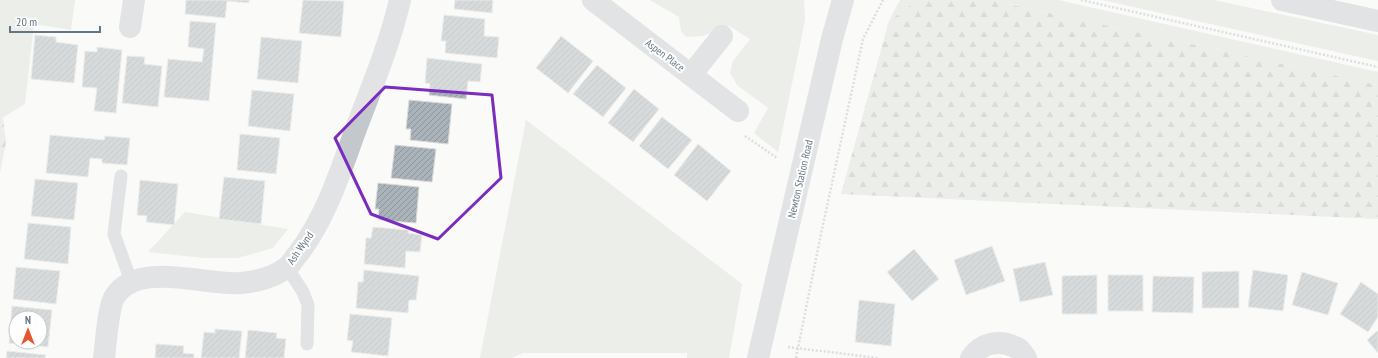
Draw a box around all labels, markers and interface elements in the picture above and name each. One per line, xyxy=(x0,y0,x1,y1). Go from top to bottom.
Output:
scale bar xyxy=(10,8,100,34)
text: 20 m xyxy=(16,14,37,29)
street label: Aspen Place xyxy=(643,36,688,75)
street label: Newton Station Road xyxy=(784,138,816,220)
street label: Ash Wynd xyxy=(284,229,316,267)
north arrow xyxy=(8,310,48,350)
text: N xyxy=(25,313,31,327)

